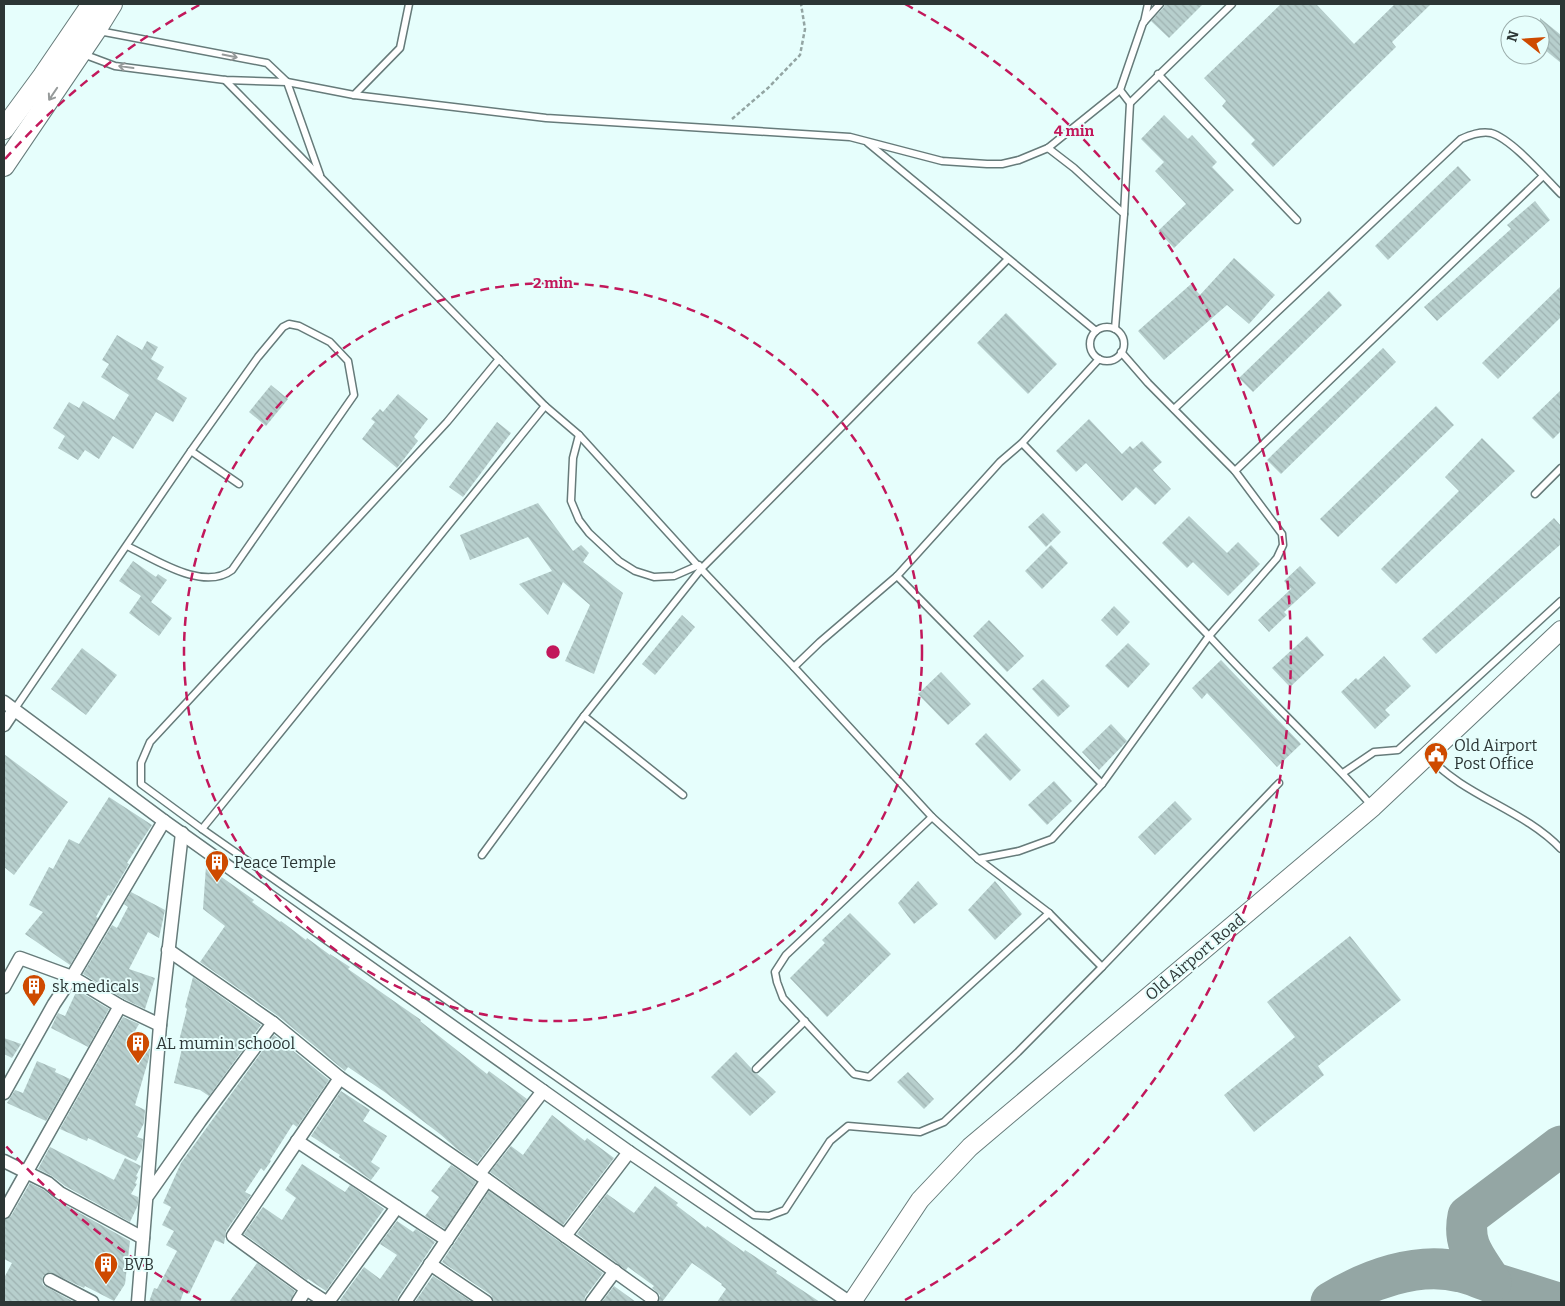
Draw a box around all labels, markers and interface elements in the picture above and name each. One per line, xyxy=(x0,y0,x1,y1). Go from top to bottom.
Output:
north arrow xyxy=(1500,15,1550,65)
text: N xyxy=(1503,29,1523,44)
one-way arrow xyxy=(222,52,238,61)
one-way arrow xyxy=(119,62,135,72)
one-way arrow xyxy=(48,86,58,100)
text: 4 min xyxy=(1054,122,1095,140)
text: 2 min xyxy=(533,274,573,292)
centre of rings xyxy=(544,643,562,661)
place label: Old Airport Post Office xyxy=(1454,736,1538,773)
public building icon: Old Airport Post Office xyxy=(1423,741,1449,775)
building icon: Peace Temple xyxy=(204,849,230,883)
place label: Peace Temple xyxy=(234,853,336,872)
street label: Old Airport Road xyxy=(1141,909,1249,1004)
building icon: sk medicals xyxy=(21,973,47,1007)
place label: sk medicals xyxy=(52,977,139,996)
building icon: AL mumin schoool xyxy=(125,1030,151,1064)
place label: AL mumin schoool xyxy=(156,1034,296,1053)
building icon: BVB xyxy=(93,1251,119,1285)
place label: BVB xyxy=(124,1255,154,1274)

